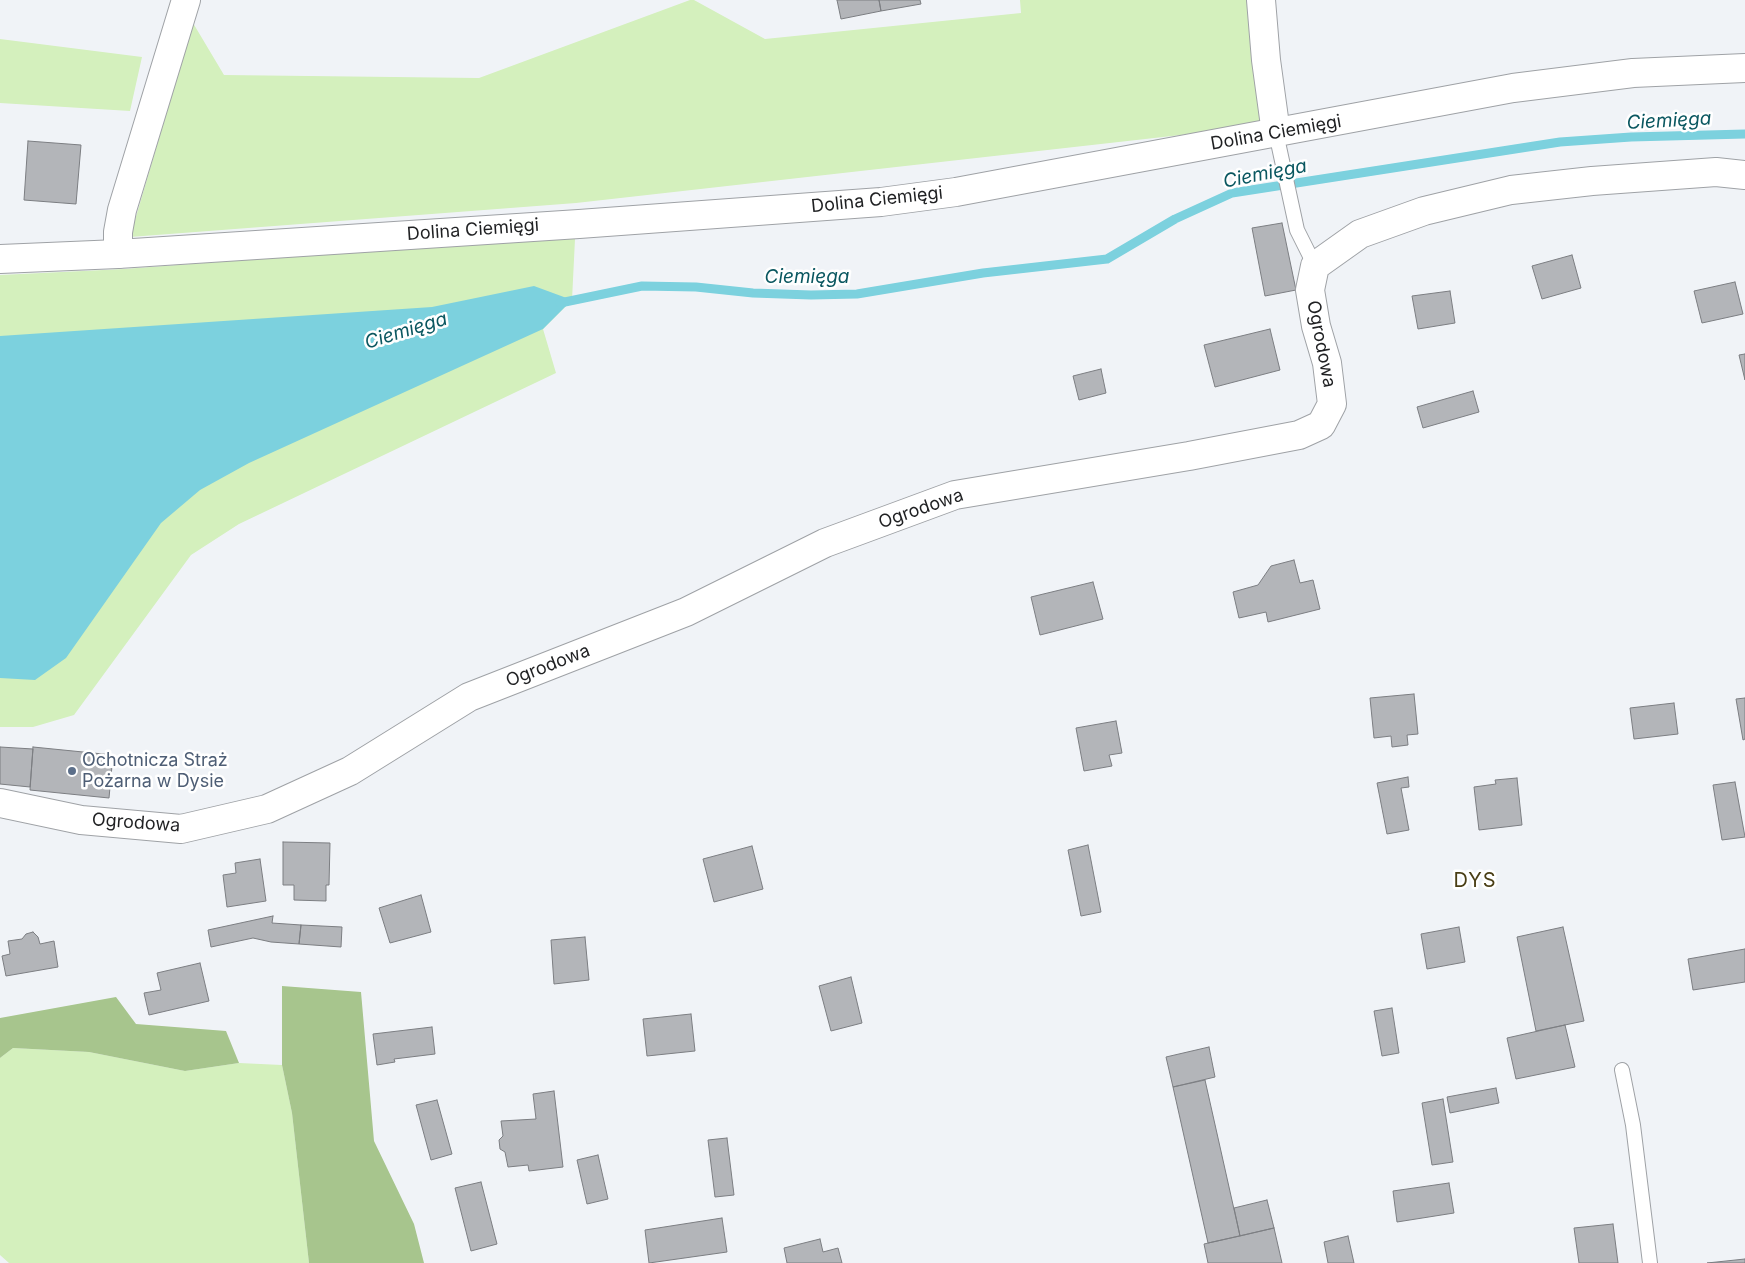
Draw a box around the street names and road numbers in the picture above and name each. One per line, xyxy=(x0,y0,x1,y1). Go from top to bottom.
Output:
street label: Dolina Ciemięgi xyxy=(1209,111,1343,155)
street label: Dolina Ciemięgi xyxy=(810,182,944,218)
street label: Dolina Ciemięgi xyxy=(406,215,540,245)
street label: Ogrodowa xyxy=(1302,299,1340,389)
street label: Ogrodowa xyxy=(876,484,966,534)
street label: Ogrodowa xyxy=(503,640,593,692)
street label: Ogrodowa xyxy=(91,809,181,837)

